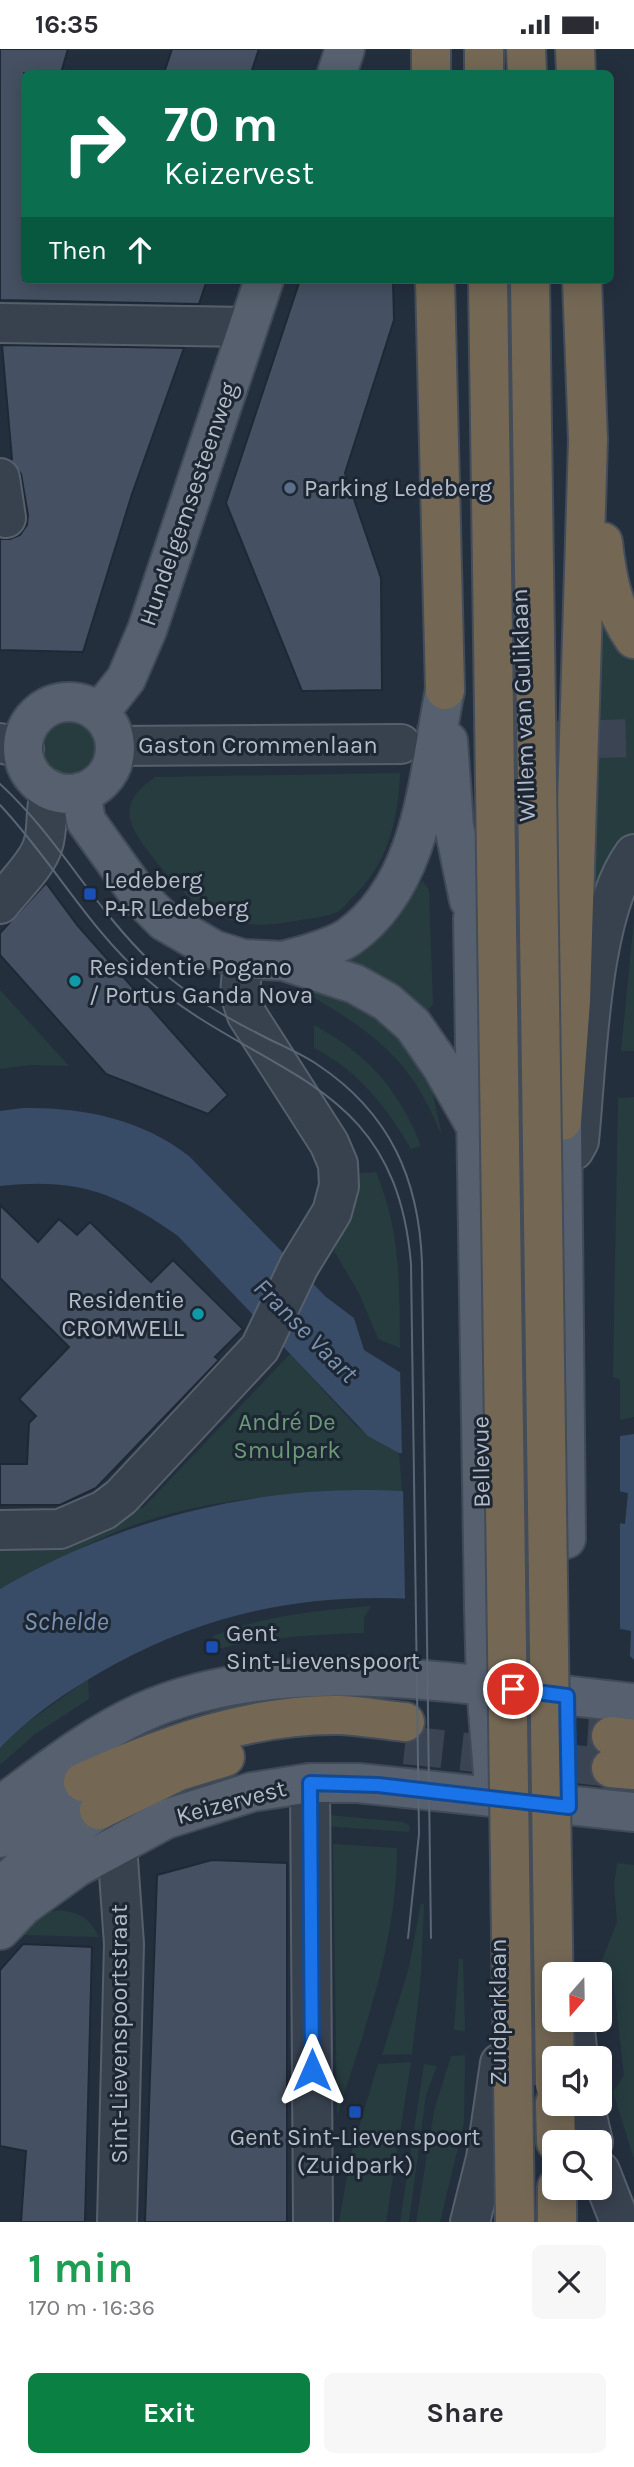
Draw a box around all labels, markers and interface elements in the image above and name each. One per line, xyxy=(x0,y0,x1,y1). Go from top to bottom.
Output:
text: 16:35 xyxy=(35,9,98,40)
text: 70 m xyxy=(164,96,278,153)
icon: right xyxy=(49,98,140,189)
text: Keizervest xyxy=(164,155,314,192)
icon: ahead xyxy=(121,231,159,269)
text: Then xyxy=(49,235,107,266)
street label: Hundelgemsesteenweg xyxy=(133,378,243,629)
place label: Parking Ledeberg xyxy=(304,474,493,502)
marker: Parking Ledeberg xyxy=(282,480,298,496)
street label: Willem van Guliklaan xyxy=(505,588,541,822)
street label: Gaston Crommenlaan xyxy=(138,731,378,759)
place label: Ledeberg P+R Ledeberg xyxy=(104,866,249,922)
marker: Ledeberg P+R Ledeberg xyxy=(82,886,98,902)
place label: Residentie Pogano / Portus Ganda Nova xyxy=(89,953,313,1009)
marker: Residentie Pogano / Portus Ganda Nova xyxy=(67,973,83,989)
water label: Franse Vaart xyxy=(247,1272,365,1390)
place label: Residentie CROMWELL xyxy=(61,1286,185,1342)
marker: Residentie CROMWELL xyxy=(190,1306,206,1322)
park label: André De Smulpark xyxy=(233,1408,341,1464)
street label: Bellevue xyxy=(466,1416,496,1508)
water label: Schelde xyxy=(24,1606,108,1637)
place label: Gent Sint-Lievenspoort xyxy=(226,1619,420,1675)
marker: Gent Sint-Lievenspoort xyxy=(204,1639,220,1655)
pin xyxy=(483,1659,543,1719)
icon: arrive xyxy=(494,1670,532,1708)
street label: Keizervest xyxy=(173,1774,289,1830)
street label: Sint-Lievenspoortstraat xyxy=(105,1904,133,2164)
street label: Zuidparklaan xyxy=(484,1938,512,2086)
north arrow xyxy=(542,1962,612,2032)
map controls xyxy=(542,1962,612,2200)
position arrow xyxy=(275,2033,349,2107)
button: sound xyxy=(542,2046,612,2116)
marker: Gent Sint-Lievenspoort (Zuidpark) xyxy=(347,2104,363,2120)
place label: Gent Sint-Lievenspoort (Zuidpark) xyxy=(230,2123,480,2179)
button: search xyxy=(542,2130,612,2200)
text: 1 min xyxy=(28,2243,133,2293)
button: close xyxy=(532,2245,606,2319)
text: 170 m · 16:36 xyxy=(28,2294,155,2321)
button: Exit xyxy=(28,2373,310,2453)
button: Share xyxy=(324,2373,606,2453)

